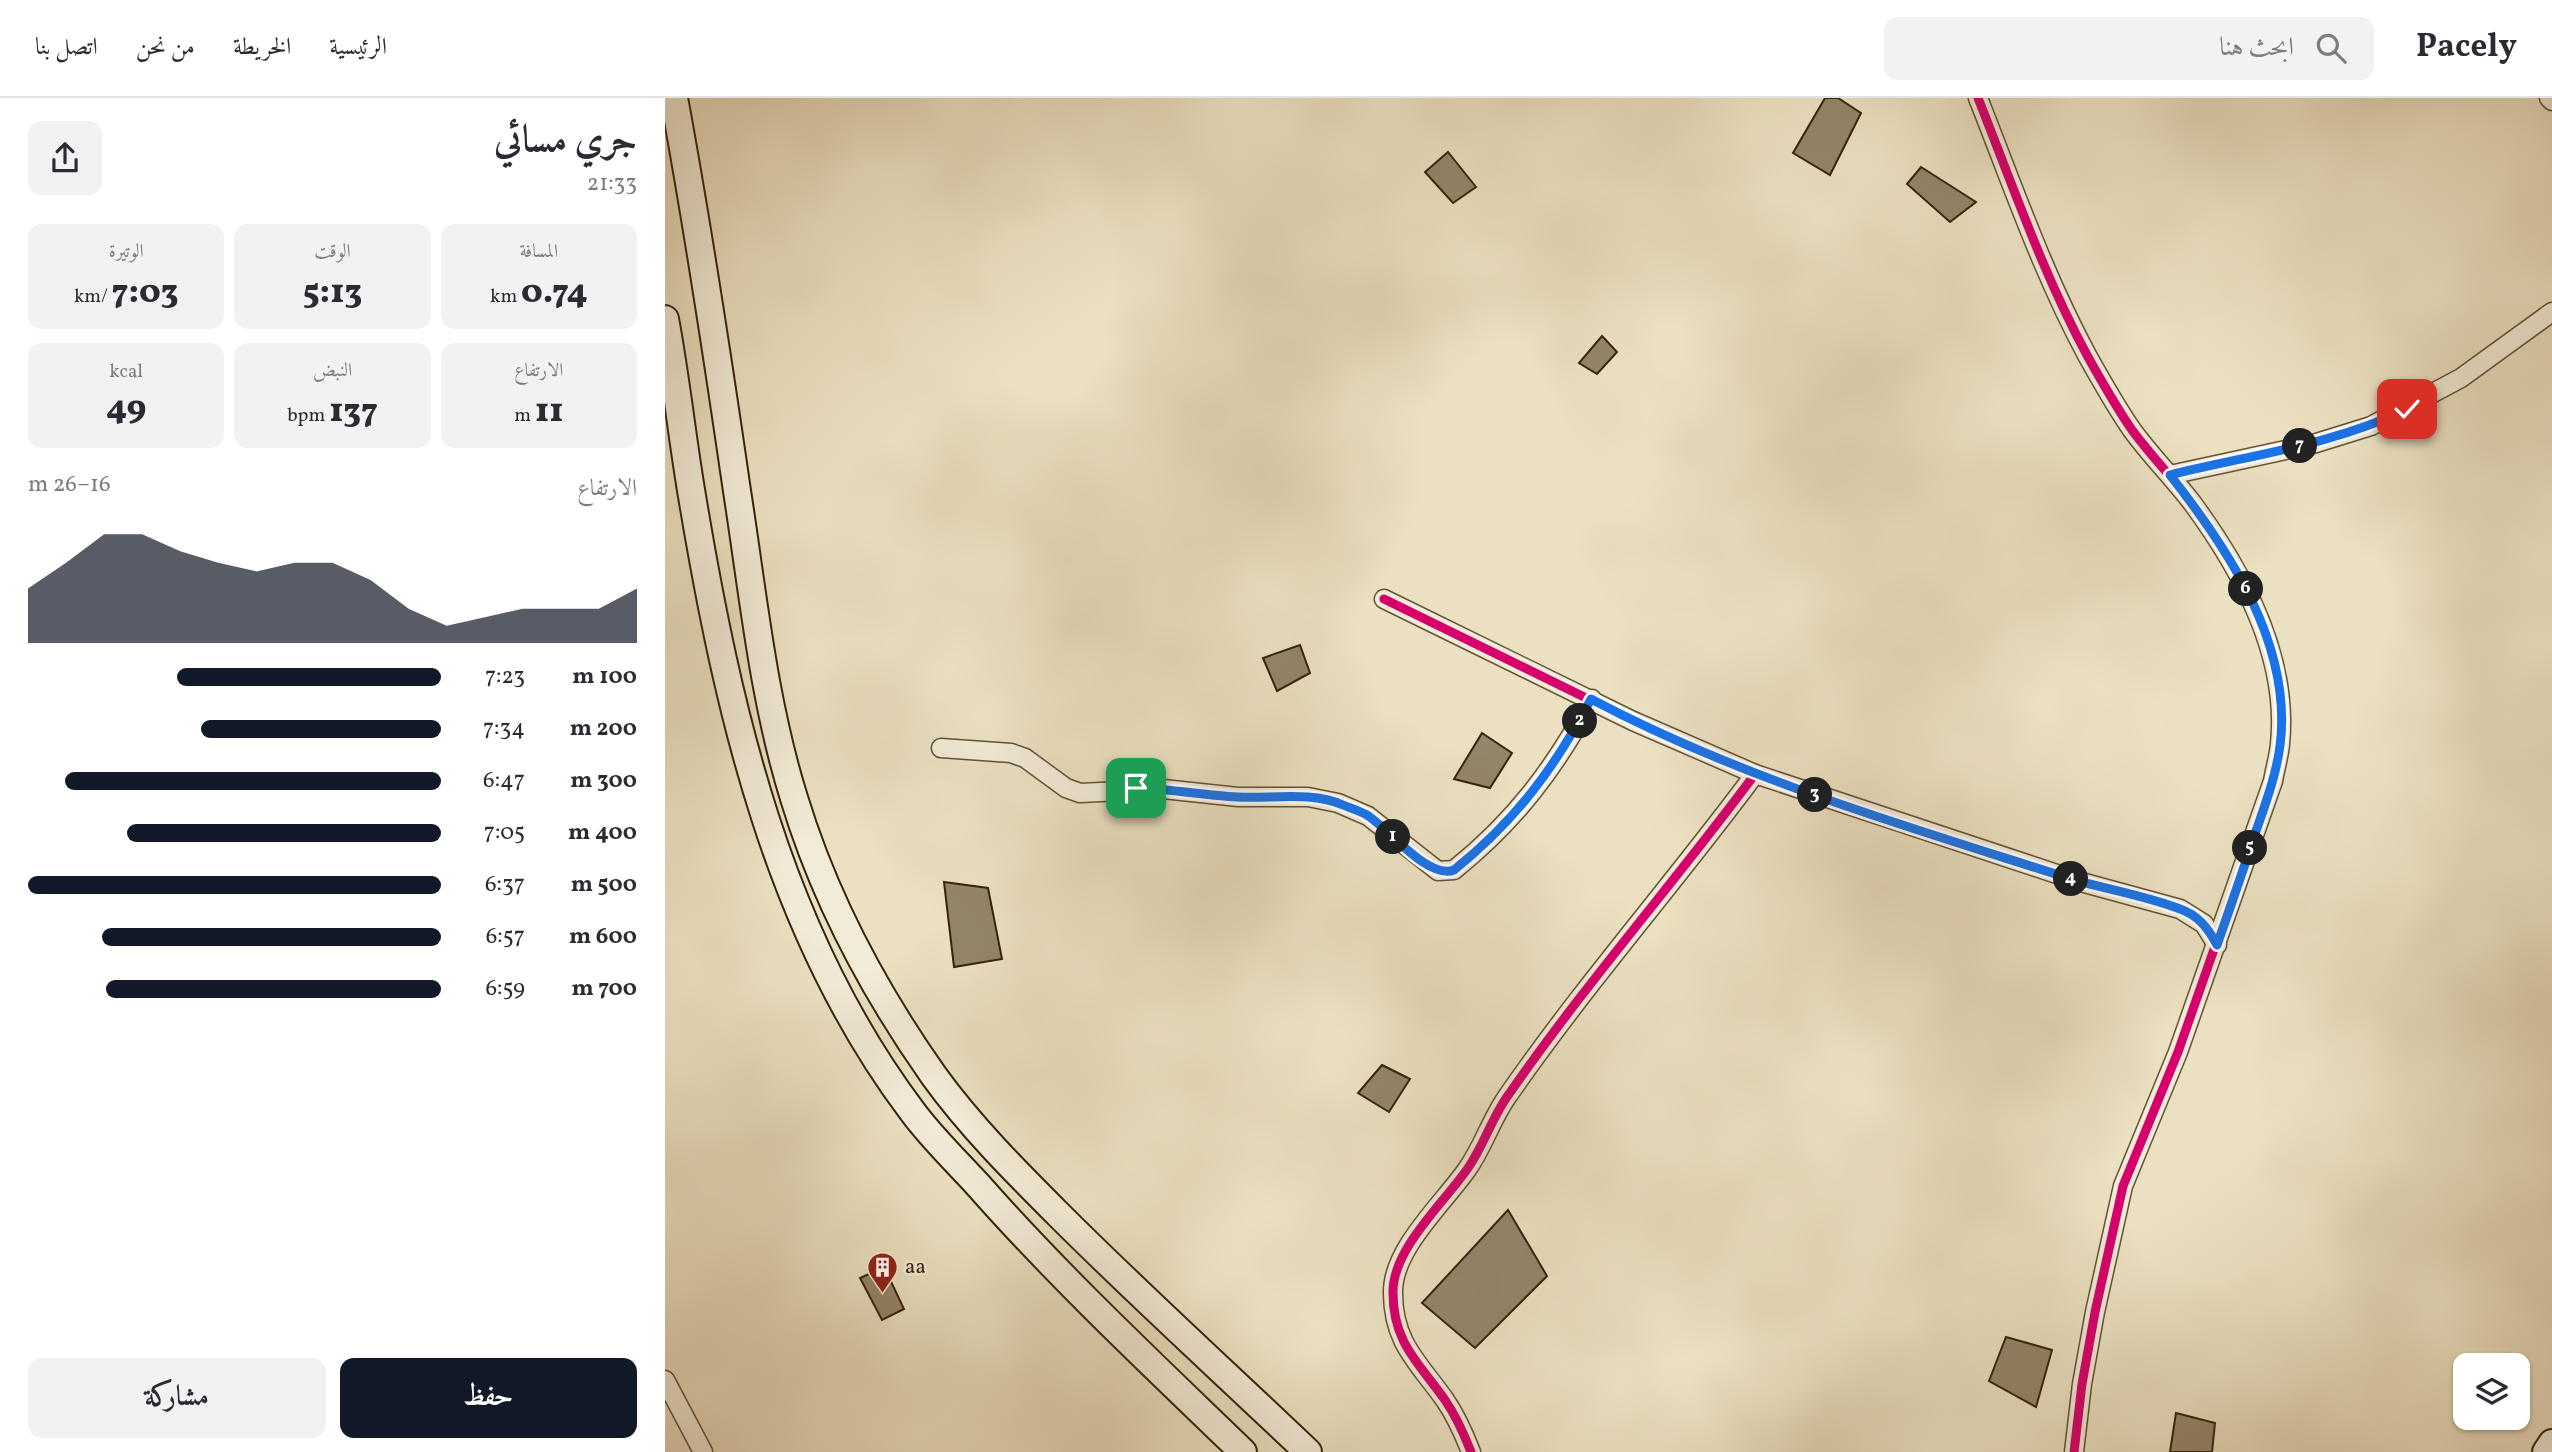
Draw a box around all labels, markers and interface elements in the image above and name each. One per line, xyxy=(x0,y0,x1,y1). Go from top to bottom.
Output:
search box xyxy=(1884,17,2374,80)
text: Pacely xyxy=(2416,25,2517,71)
icon: search xyxy=(2312,29,2350,67)
text: ابحث هنا xyxy=(2219,30,2294,66)
text: اتصل بنا xyxy=(35,31,98,65)
text: من نحن xyxy=(136,31,195,65)
text: الخريطة xyxy=(233,31,291,65)
text: الرئيسية xyxy=(329,31,387,65)
text: جري مسائي xyxy=(494,115,637,168)
button: share xyxy=(28,121,102,195)
text: 21:33 xyxy=(587,168,637,200)
text: الوتيرة xyxy=(109,239,144,265)
text: الوقت xyxy=(314,239,351,265)
text: المسافة xyxy=(519,239,558,265)
text: 7:03 xyxy=(112,269,178,317)
text: 5:13 xyxy=(303,269,362,317)
text: 0.74 xyxy=(521,269,588,317)
text: /km xyxy=(74,284,112,310)
text: km xyxy=(490,284,521,310)
text: النبض xyxy=(313,358,352,384)
text: الارتفاع xyxy=(514,358,563,384)
text: kcal xyxy=(109,359,143,385)
pin xyxy=(2377,379,2437,439)
text: 49 xyxy=(106,385,146,433)
text: 137 xyxy=(329,388,378,436)
text: 11 xyxy=(535,388,563,436)
icon: check xyxy=(2388,390,2426,428)
text: bpm xyxy=(287,403,329,429)
text: m xyxy=(514,403,535,429)
pin: 7 xyxy=(2283,428,2317,464)
text: 7 xyxy=(2295,432,2304,458)
text: 16–26 m xyxy=(28,469,111,501)
text: الارتفاع xyxy=(577,473,637,505)
pin: 6 xyxy=(2229,572,2263,606)
text: 6 xyxy=(2240,575,2251,601)
text: 7:23 xyxy=(485,661,525,693)
text: 100 m xyxy=(572,661,637,693)
pin: 2 xyxy=(1563,704,1597,738)
text: 2 xyxy=(1575,707,1584,733)
text: 7:34 xyxy=(483,713,525,745)
text: 200 m xyxy=(570,713,637,745)
pin xyxy=(1106,758,1166,818)
text: 6:47 xyxy=(483,765,525,797)
text: 300 m xyxy=(570,765,637,797)
icon: arrive xyxy=(1117,769,1155,807)
pin: 3 xyxy=(1797,778,1833,812)
text: 3 xyxy=(1810,781,1819,807)
text: 7:05 xyxy=(484,817,525,849)
text: 400 m xyxy=(568,817,637,849)
pin: 1 xyxy=(1375,820,1411,854)
text: 1 xyxy=(1389,823,1396,849)
pin: 5 xyxy=(2233,830,2267,866)
text: 5 xyxy=(2245,834,2254,860)
pin: 4 xyxy=(2053,862,2089,896)
text: 4 xyxy=(2065,865,2076,891)
text: 6:37 xyxy=(485,869,525,901)
text: 500 m xyxy=(571,869,637,901)
text: 6:57 xyxy=(486,921,525,953)
text: 600 m xyxy=(569,921,637,953)
text: 6:59 xyxy=(485,973,525,1005)
text: 700 m xyxy=(571,973,637,1005)
building icon: aa xyxy=(865,1250,899,1294)
place label: aa xyxy=(905,1253,926,1282)
map controls xyxy=(2453,1353,2530,1430)
button: layers xyxy=(2453,1353,2530,1430)
button: مشاركة xyxy=(28,1358,326,1438)
button: حفظ xyxy=(340,1358,637,1438)

